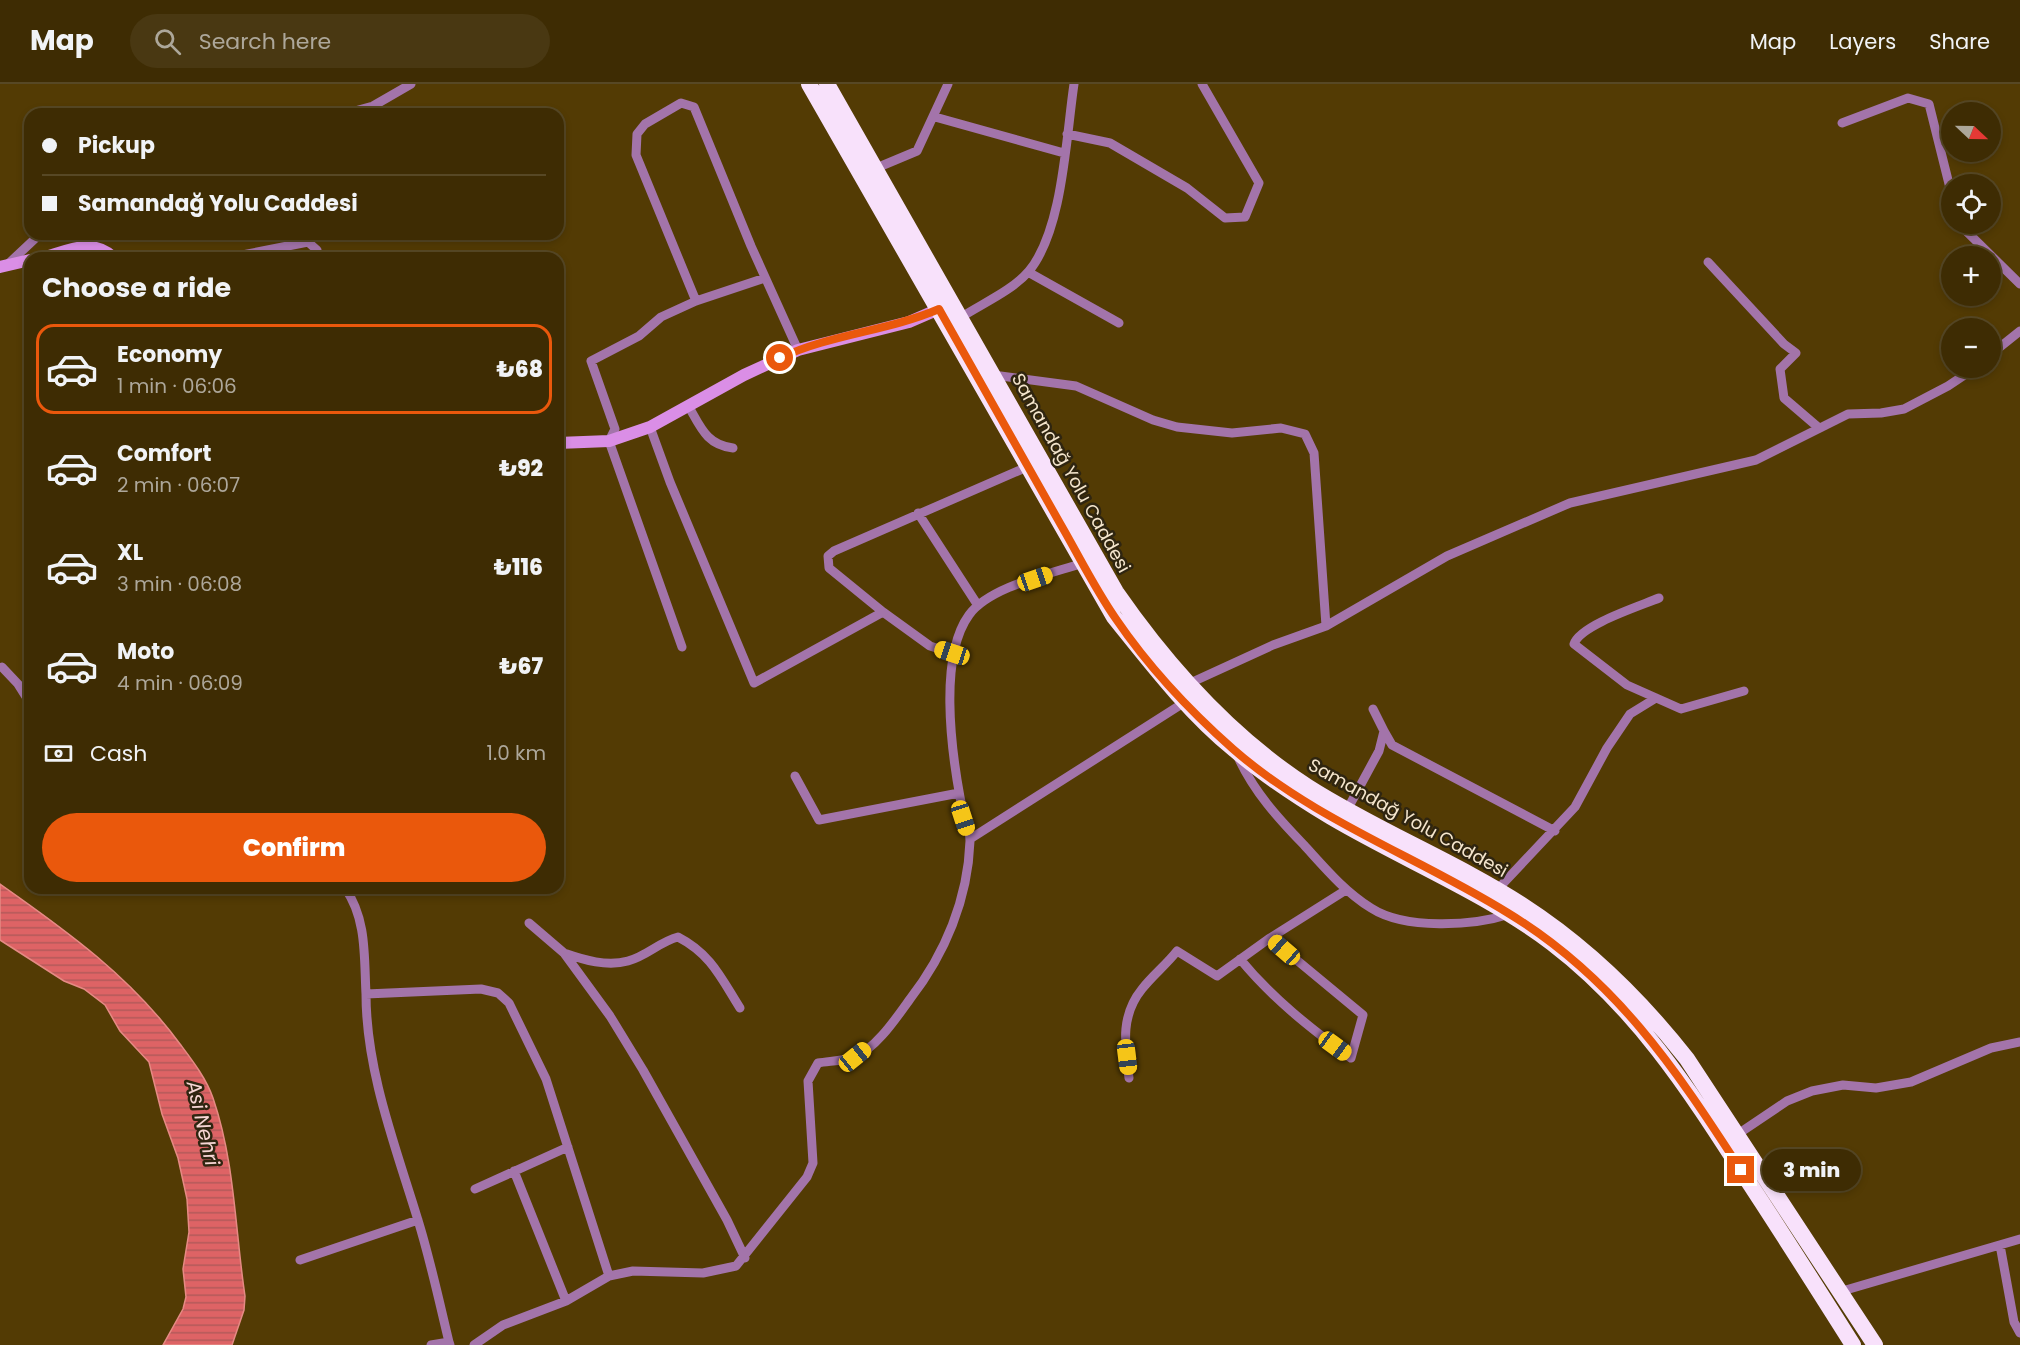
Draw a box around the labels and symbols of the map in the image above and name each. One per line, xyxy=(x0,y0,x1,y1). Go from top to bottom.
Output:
north arrow xyxy=(1941,102,2001,162)
route start xyxy=(766,344,793,371)
street label: Samandağ Yolu Caddesi xyxy=(1006,369,1137,577)
car xyxy=(1015,565,1055,593)
car xyxy=(932,639,972,667)
street label: Samandağ Yolu Caddesi xyxy=(1304,752,1512,883)
car xyxy=(949,798,977,838)
car xyxy=(1265,931,1303,969)
car xyxy=(1315,1028,1355,1064)
car xyxy=(1116,1038,1138,1076)
car xyxy=(835,1039,875,1075)
water label: Asi Nehri xyxy=(179,1077,227,1169)
callout: 3 min xyxy=(1762,1149,1861,1191)
route end xyxy=(1727,1156,1754,1183)

